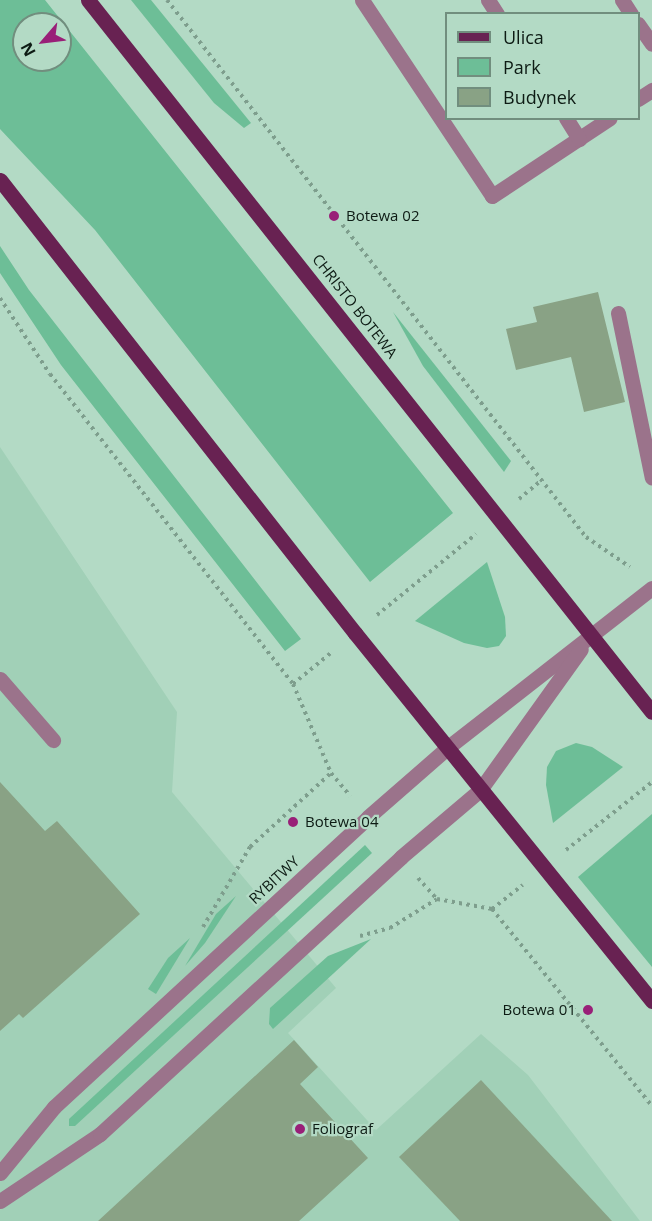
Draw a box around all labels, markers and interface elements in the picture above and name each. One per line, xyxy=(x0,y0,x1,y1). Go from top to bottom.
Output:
north arrow xyxy=(12,12,72,72)
legend xyxy=(445,12,640,120)
text: Ulica xyxy=(503,25,544,49)
text: N xyxy=(15,39,41,60)
text: Park xyxy=(503,55,541,79)
text: Budynek xyxy=(503,85,576,109)
place label: Botewa 02 xyxy=(346,207,419,225)
marker: Botewa 02 xyxy=(327,209,341,223)
street label: CHRISTO BOTEWA xyxy=(309,250,401,362)
place label: Botewa 04 xyxy=(305,813,378,831)
marker: Botewa 04 xyxy=(286,815,300,829)
street label: RYBITWY xyxy=(245,852,303,908)
place label: Botewa 01 xyxy=(503,1001,576,1019)
marker: Botewa 01 xyxy=(581,1003,595,1017)
place label: Foliograf xyxy=(312,1120,373,1138)
marker: Foliograf xyxy=(293,1122,307,1136)

